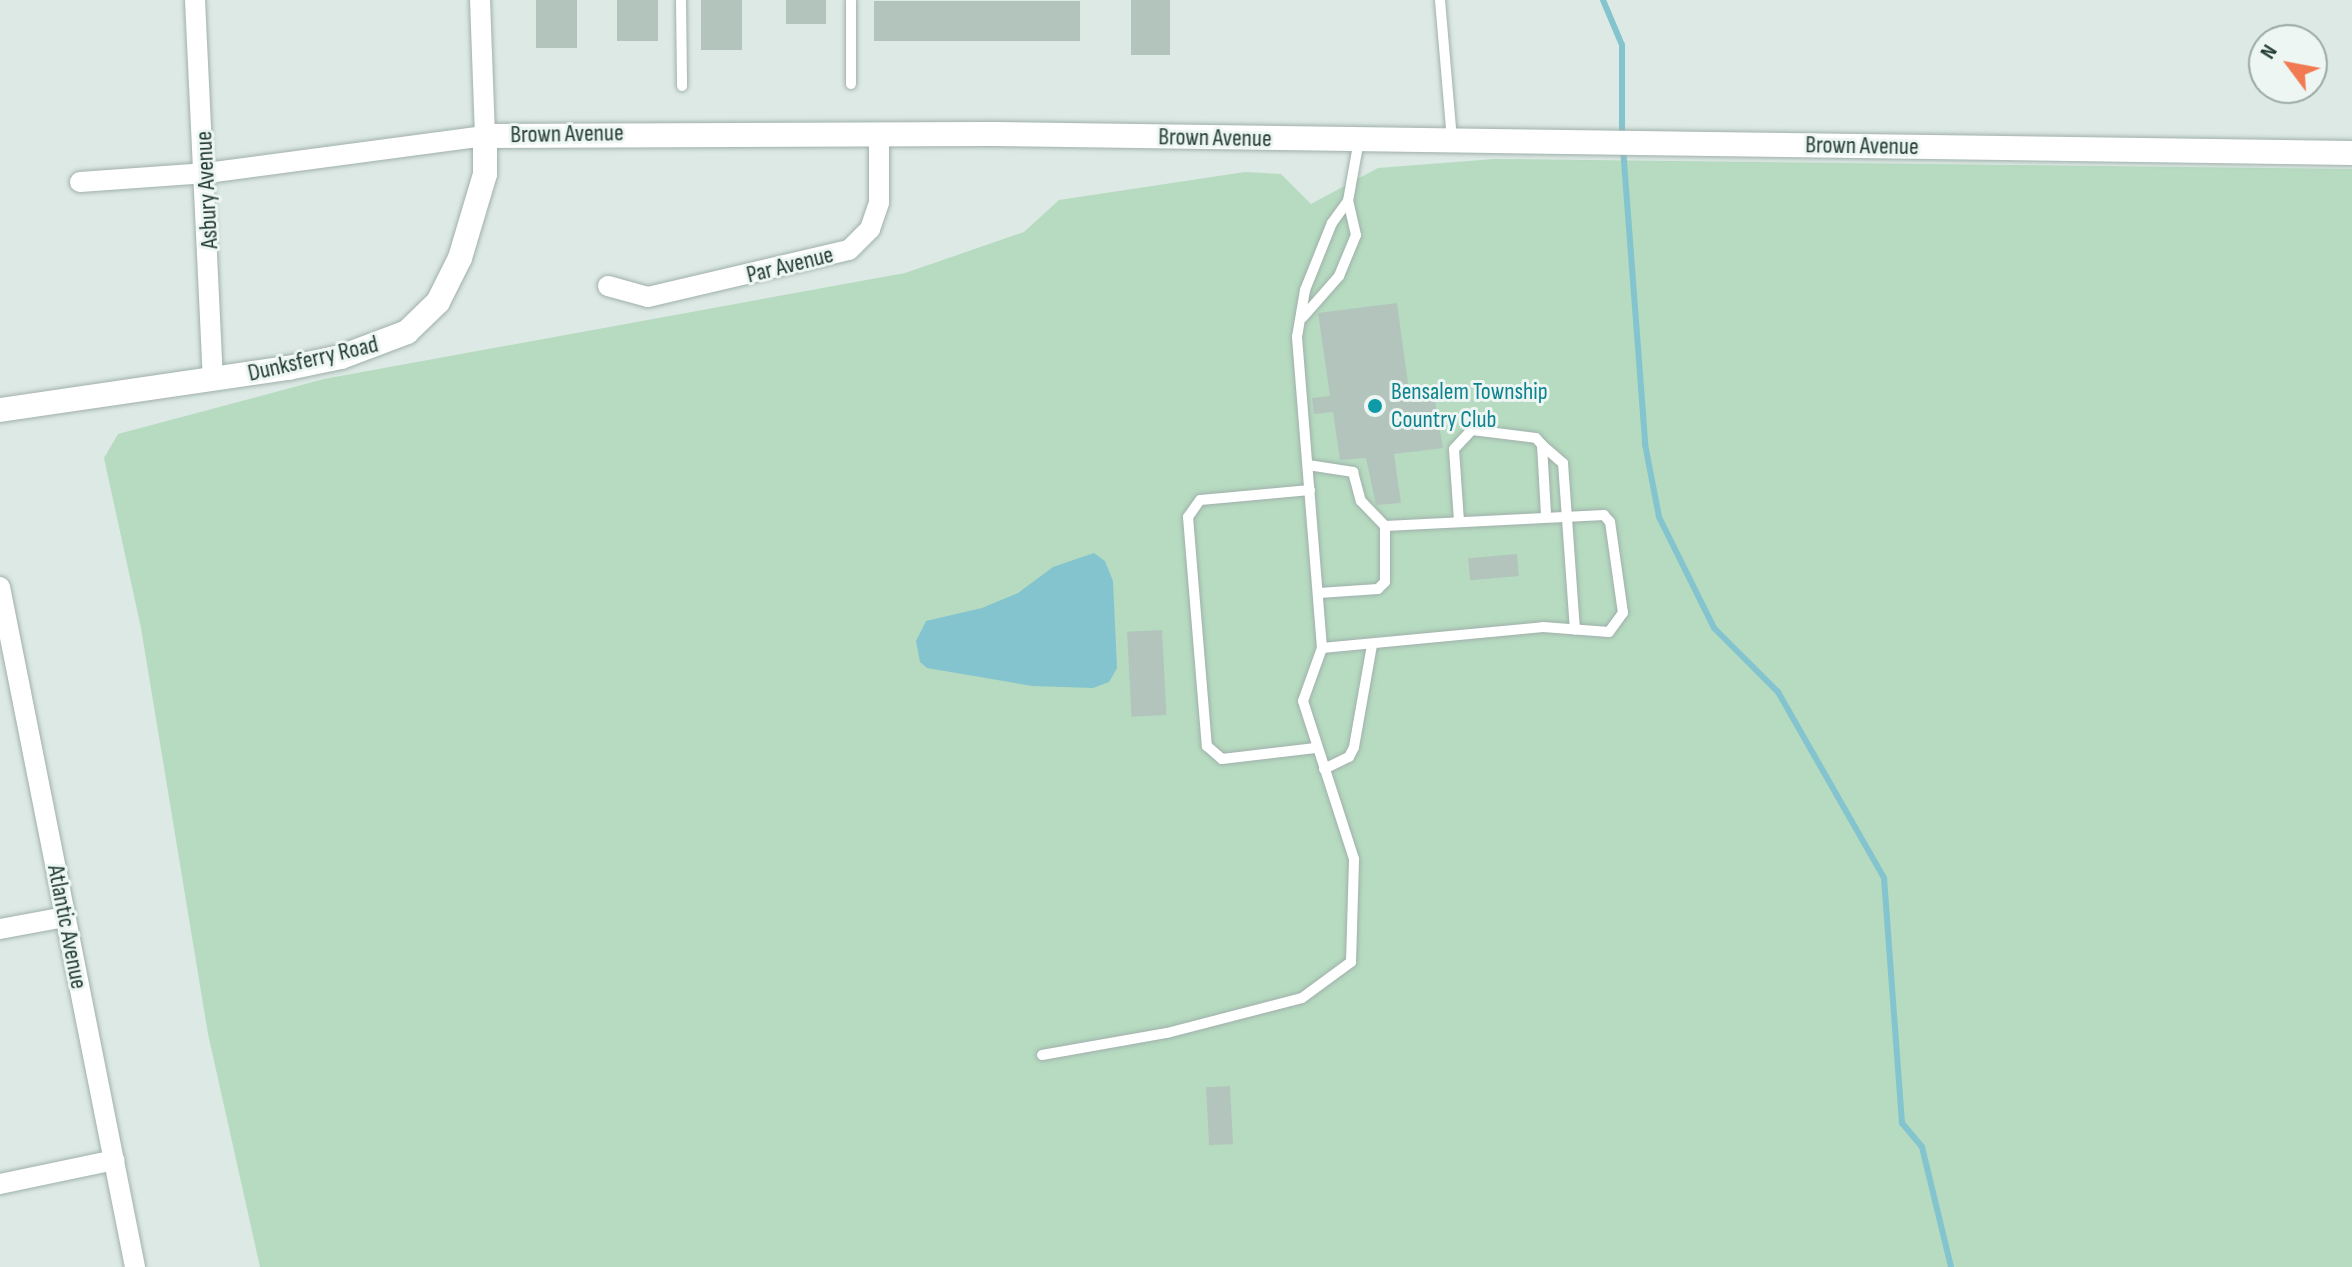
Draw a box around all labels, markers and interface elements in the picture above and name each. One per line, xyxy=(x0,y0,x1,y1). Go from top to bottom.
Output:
north arrow xyxy=(2248,24,2328,104)
text: N xyxy=(2254,40,2283,64)
street label: Brown Avenue xyxy=(510,119,624,149)
street label: Brown Avenue xyxy=(1158,123,1272,153)
street label: Asbury Avenue xyxy=(190,130,224,250)
street label: Brown Avenue xyxy=(1805,131,1919,161)
street label: Par Avenue xyxy=(744,240,836,290)
street label: Dunksferry Road xyxy=(245,330,381,388)
place label: Bensalem Township Country Club xyxy=(1391,378,1548,434)
marker: Bensalem Township Country Club xyxy=(1366,397,1384,415)
street label: Atlantic Avenue xyxy=(41,863,93,991)

